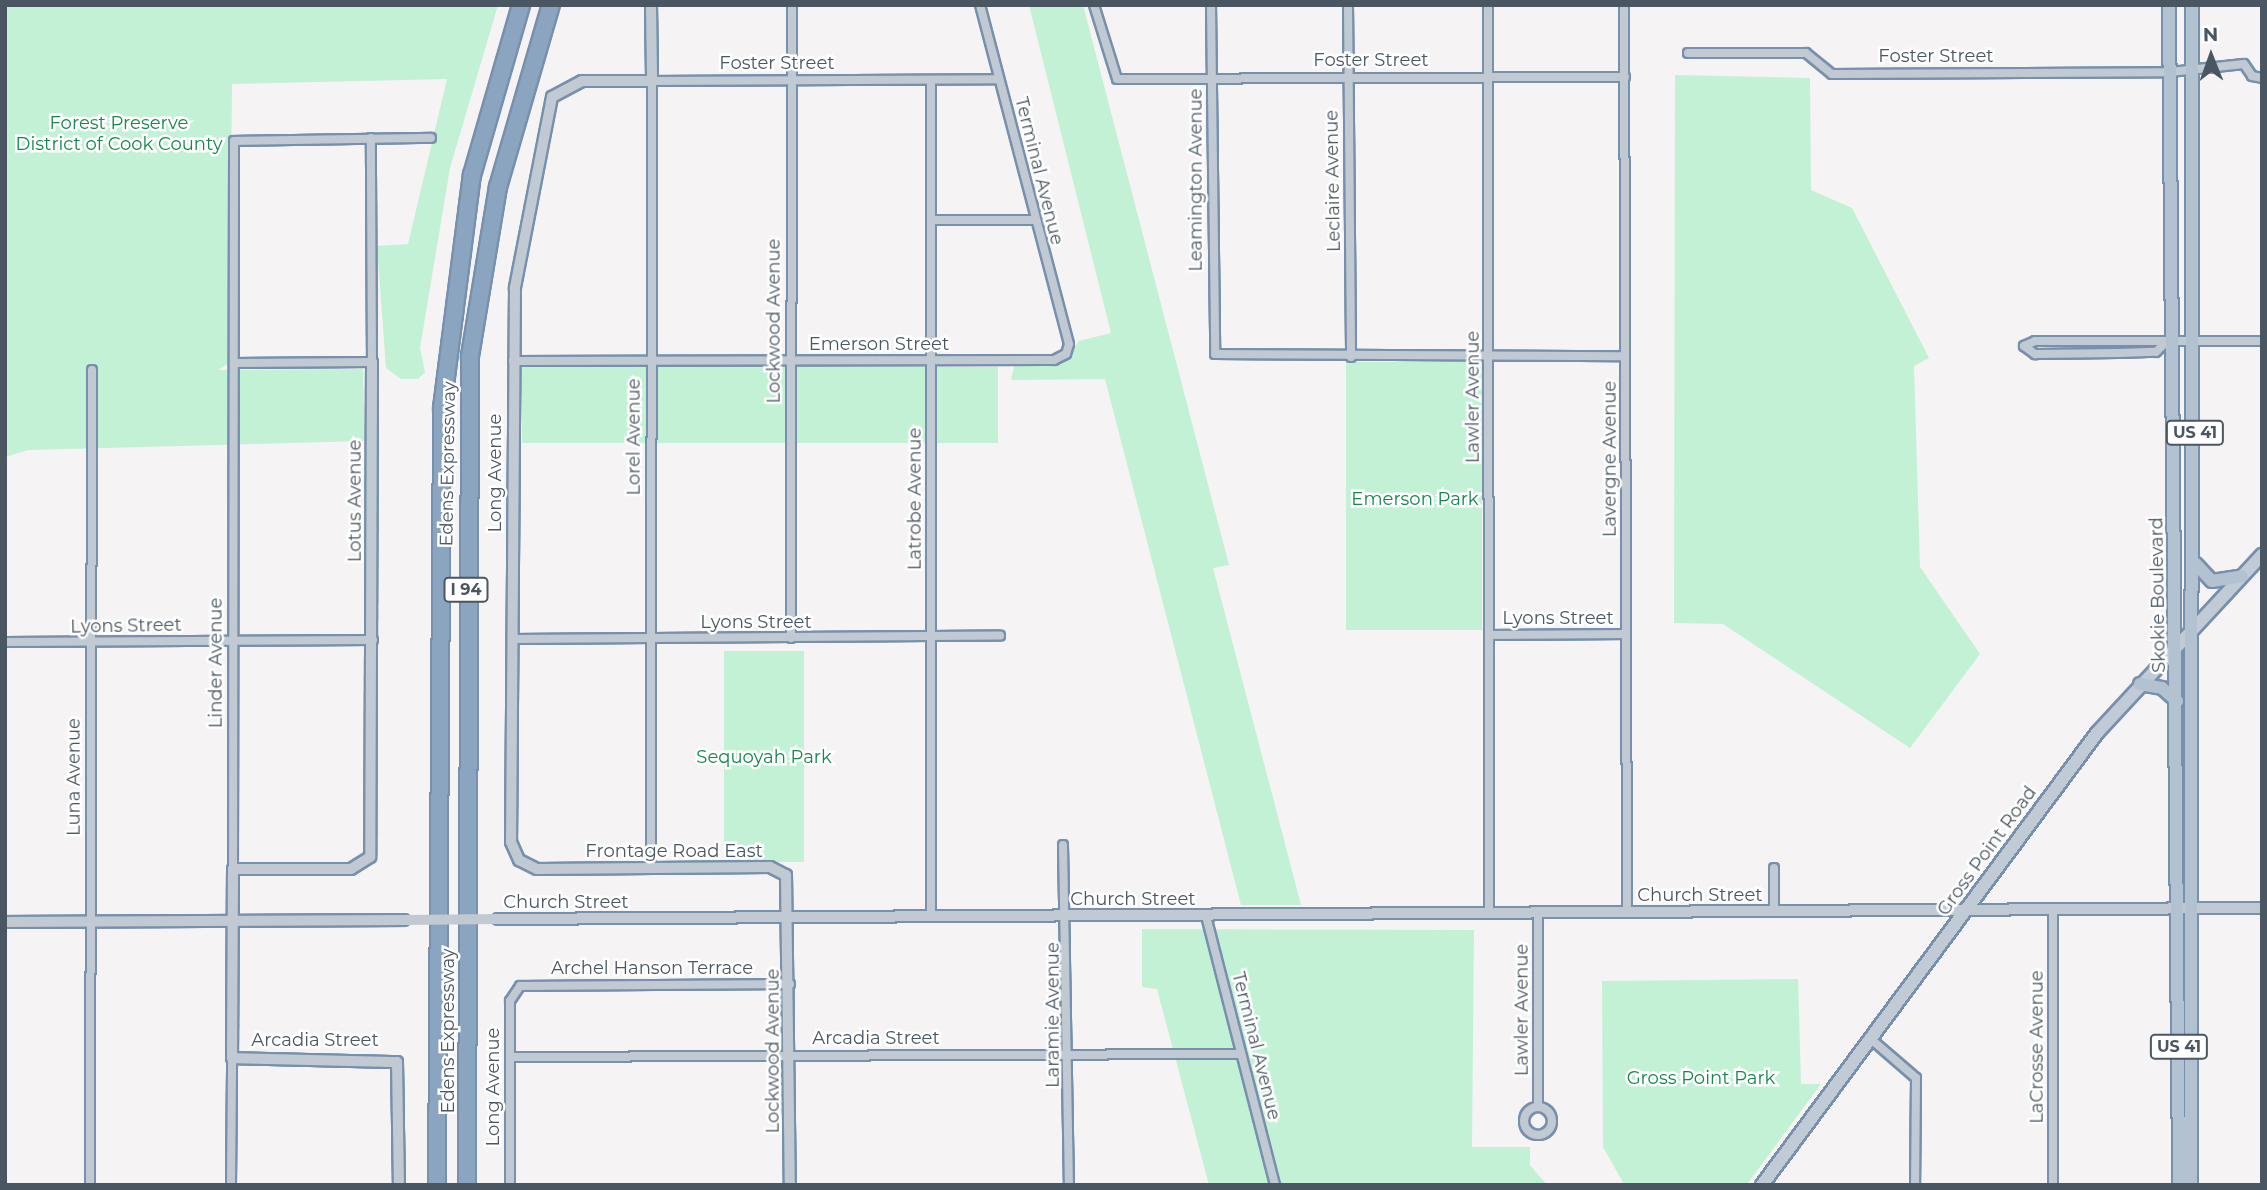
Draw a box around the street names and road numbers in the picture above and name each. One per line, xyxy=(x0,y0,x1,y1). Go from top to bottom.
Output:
street label: Foster Street xyxy=(1878,45,1994,67)
street label: Foster Street xyxy=(1313,49,1429,71)
street label: Foster Street xyxy=(719,52,835,74)
street label: Leamington Avenue xyxy=(1185,88,1207,272)
street label: Terminal Avenue xyxy=(1010,95,1068,247)
street label: Leclaire Avenue xyxy=(1321,110,1345,252)
street label: Lockwood Avenue xyxy=(763,239,785,403)
street label: Lawler Avenue xyxy=(1462,331,1484,463)
street label: Emerson Street xyxy=(809,333,949,355)
street label: Lorel Avenue xyxy=(623,378,645,496)
street label: Edens Expressway xyxy=(436,381,460,547)
street label: Lavergne Avenue xyxy=(1599,381,1621,537)
street label: Long Avenue xyxy=(484,414,506,532)
road number: US 41 xyxy=(2165,420,2225,446)
street label: Latrobe Avenue xyxy=(904,428,926,570)
street label: Lotus Avenue xyxy=(344,440,366,562)
street label: Skokie Boulevard xyxy=(2146,517,2170,673)
road number: I 94 xyxy=(443,578,489,603)
street label: Linder Avenue xyxy=(205,598,227,728)
street label: Lyons Street xyxy=(1502,607,1614,629)
street label: Lyons Street xyxy=(700,611,812,633)
street label: Lyons Street xyxy=(70,614,182,638)
street label: Luna Avenue xyxy=(63,718,85,836)
street label: Gross Point Road xyxy=(1933,782,2041,920)
street label: Frontage Road East xyxy=(585,840,763,862)
street label: Church Street xyxy=(1637,884,1763,906)
street label: Church Street xyxy=(1070,888,1196,910)
street label: Church Street xyxy=(503,891,629,913)
street label: Laramie Avenue xyxy=(1042,942,1064,1088)
street label: Lawler Avenue xyxy=(1511,944,1533,1076)
street label: Edens Expressway xyxy=(437,949,459,1113)
street label: Archel Hanson Terrace xyxy=(551,957,753,979)
street label: Lockwood Avenue xyxy=(762,969,784,1133)
street label: Terminal Avenue xyxy=(1227,970,1285,1122)
street label: LaCrosse Avenue xyxy=(2026,970,2048,1124)
street label: Arcadia Street xyxy=(812,1027,940,1049)
street label: Long Avenue xyxy=(482,1028,504,1146)
street label: Arcadia Street xyxy=(251,1029,379,1051)
road number: US 41 xyxy=(2149,1035,2209,1060)

